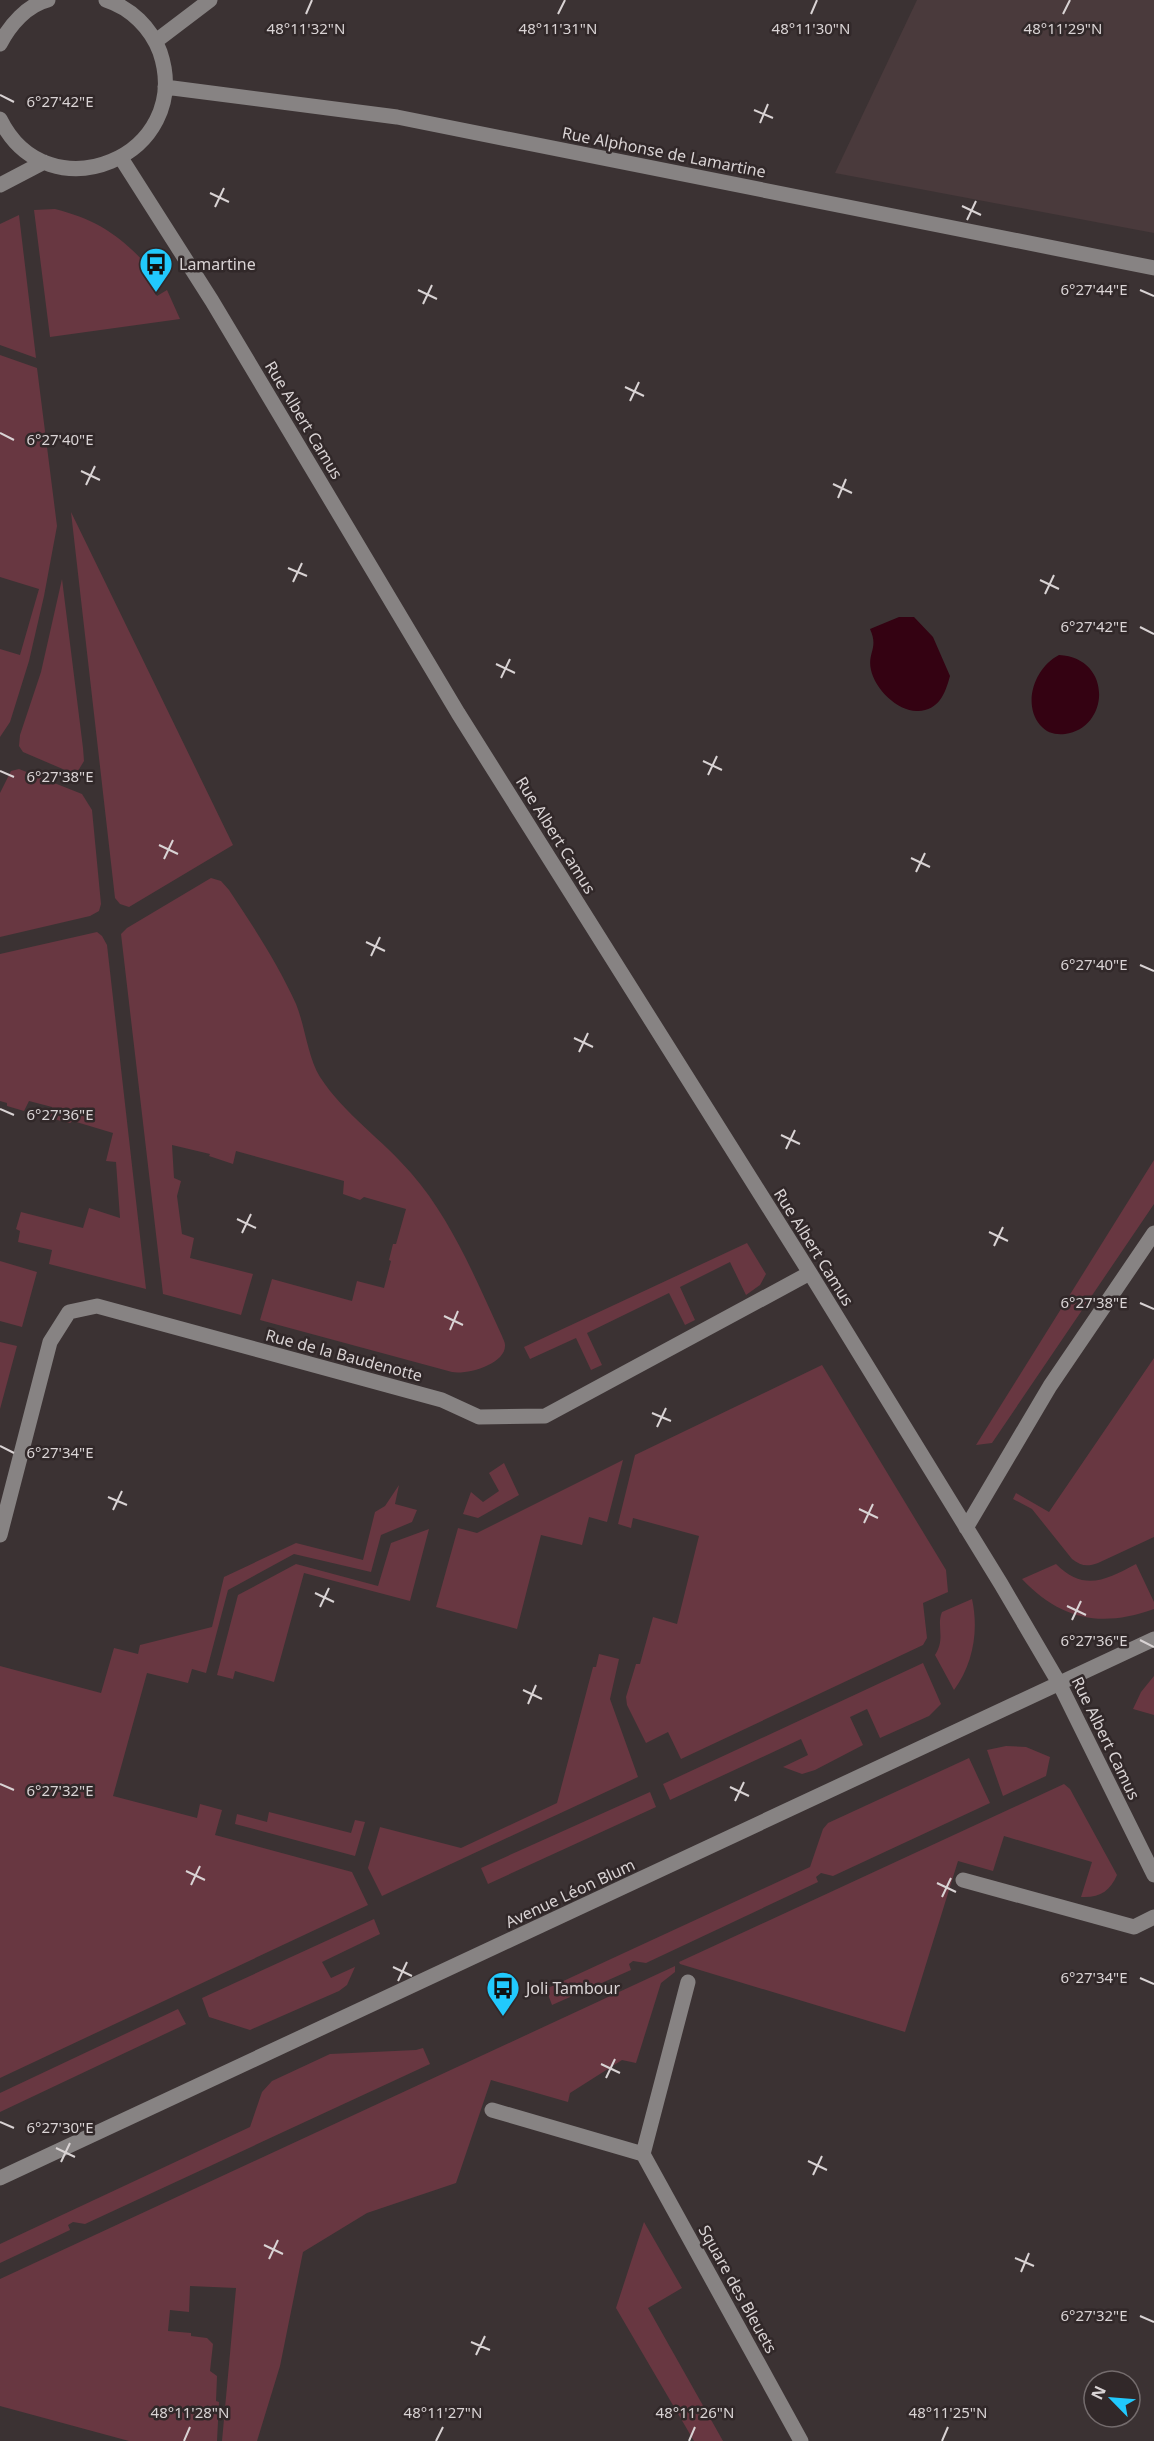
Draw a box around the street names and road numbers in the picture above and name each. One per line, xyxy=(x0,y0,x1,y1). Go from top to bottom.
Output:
street label: Rue Alphonse de Lamartine xyxy=(560,121,768,183)
street label: Rue Albert Camus xyxy=(260,357,348,483)
street label: Rue Albert Camus xyxy=(511,772,601,898)
street label: Rue Albert Camus xyxy=(769,1184,859,1310)
street label: Rue de la Baudenotte xyxy=(263,1323,425,1387)
street label: Rue Albert Camus xyxy=(1067,1673,1145,1803)
street label: Avenue Léon Blum xyxy=(502,1853,638,1933)
street label: Square des Bleuets xyxy=(694,2221,782,2357)

